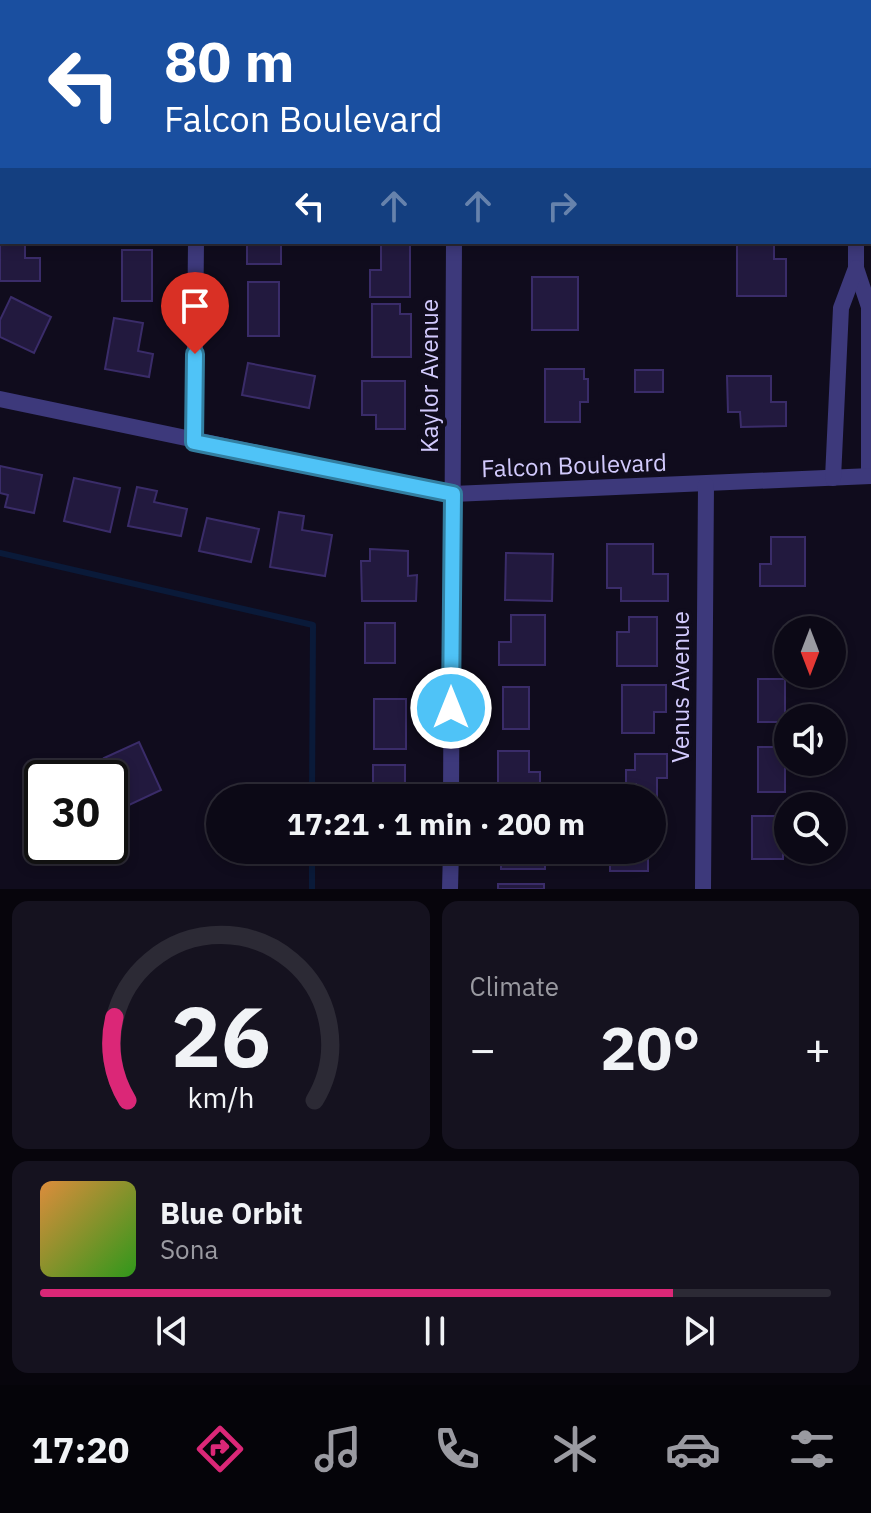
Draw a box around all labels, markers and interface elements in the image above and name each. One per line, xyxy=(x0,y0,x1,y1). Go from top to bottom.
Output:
text: 80 m xyxy=(164,25,294,97)
icon: left xyxy=(32,32,136,136)
text: Falcon Boulevard xyxy=(164,95,443,142)
icon: left xyxy=(288,184,332,228)
icon: ahead xyxy=(372,184,416,228)
icon: ahead xyxy=(456,184,500,228)
icon: right xyxy=(540,184,584,228)
pin xyxy=(161,272,229,354)
icon: arrive xyxy=(173,284,217,328)
street label: Kaylor Avenue xyxy=(413,299,445,453)
street label: Falcon Boulevard xyxy=(481,446,667,484)
street label: Venus Avenue xyxy=(664,611,696,763)
north arrow xyxy=(774,616,846,688)
map controls xyxy=(774,616,846,864)
position arrow xyxy=(409,666,493,750)
button: sound xyxy=(774,704,846,776)
speed limit sign: 30 xyxy=(24,760,128,864)
button: search xyxy=(774,792,846,864)
text: 17:21 · 1 min · 200 m xyxy=(287,804,585,843)
text: Climate xyxy=(470,969,559,1003)
text: 26 xyxy=(171,982,271,1090)
text: 20° xyxy=(600,1008,700,1087)
text: − xyxy=(470,1020,496,1077)
text: + xyxy=(805,1020,831,1077)
text: km/h xyxy=(187,1079,254,1116)
text: Blue Orbit xyxy=(160,1193,303,1232)
text: Sona xyxy=(160,1232,218,1266)
icon: previous xyxy=(150,1309,194,1353)
icon: pause xyxy=(413,1309,457,1353)
icon: next xyxy=(677,1309,721,1353)
icon: directions xyxy=(192,1421,248,1477)
icon: music xyxy=(310,1421,366,1477)
icon: phone xyxy=(429,1421,485,1477)
icon: climate xyxy=(547,1421,603,1477)
icon: car xyxy=(665,1421,721,1477)
icon: filters xyxy=(784,1421,840,1477)
text: 17:20 xyxy=(31,1426,129,1473)

